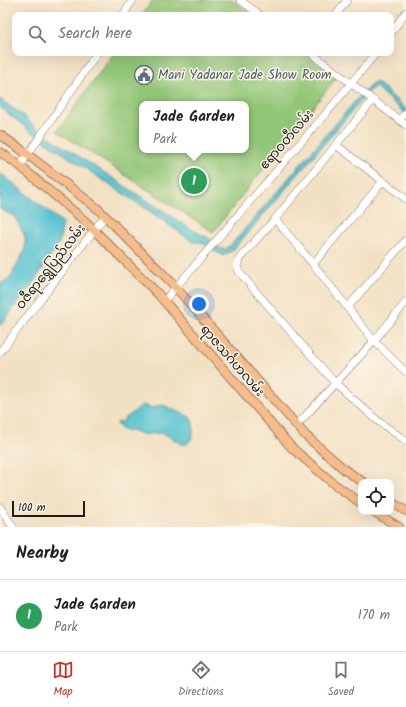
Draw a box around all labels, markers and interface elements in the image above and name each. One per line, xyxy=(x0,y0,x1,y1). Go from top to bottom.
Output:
search box xyxy=(12,12,394,56)
text: Search here xyxy=(58,22,132,46)
icon: search xyxy=(26,23,48,45)
public building icon: Mani Yadanar Jade Show Room xyxy=(133,64,155,86)
place label: Mani Yadanar Jade Show Room xyxy=(158,65,331,86)
popup xyxy=(139,101,249,153)
text: Jade Garden xyxy=(153,105,235,129)
street label: ဧရာဝတီလမ်း xyxy=(255,105,319,175)
text: Park xyxy=(153,129,177,150)
pin: 1 xyxy=(181,166,207,196)
street label: ဝဇီရာရွှေပြည်လမ်း xyxy=(11,220,91,314)
your location xyxy=(189,294,209,314)
street label: ရာဇသင်္ဂဟလမ်း xyxy=(195,320,269,402)
map controls xyxy=(358,479,394,515)
button: locate xyxy=(358,479,394,515)
scale bar xyxy=(12,499,85,518)
text: 100 m xyxy=(18,499,46,517)
text: Nearby xyxy=(16,540,68,567)
text: Jade Garden xyxy=(54,593,136,617)
text: 1 xyxy=(27,605,31,626)
text: 170 m xyxy=(358,605,390,626)
text: Park xyxy=(54,617,78,638)
tab: Map xyxy=(52,659,74,701)
tab: Directions xyxy=(178,659,224,701)
tab: Saved xyxy=(328,659,354,701)

